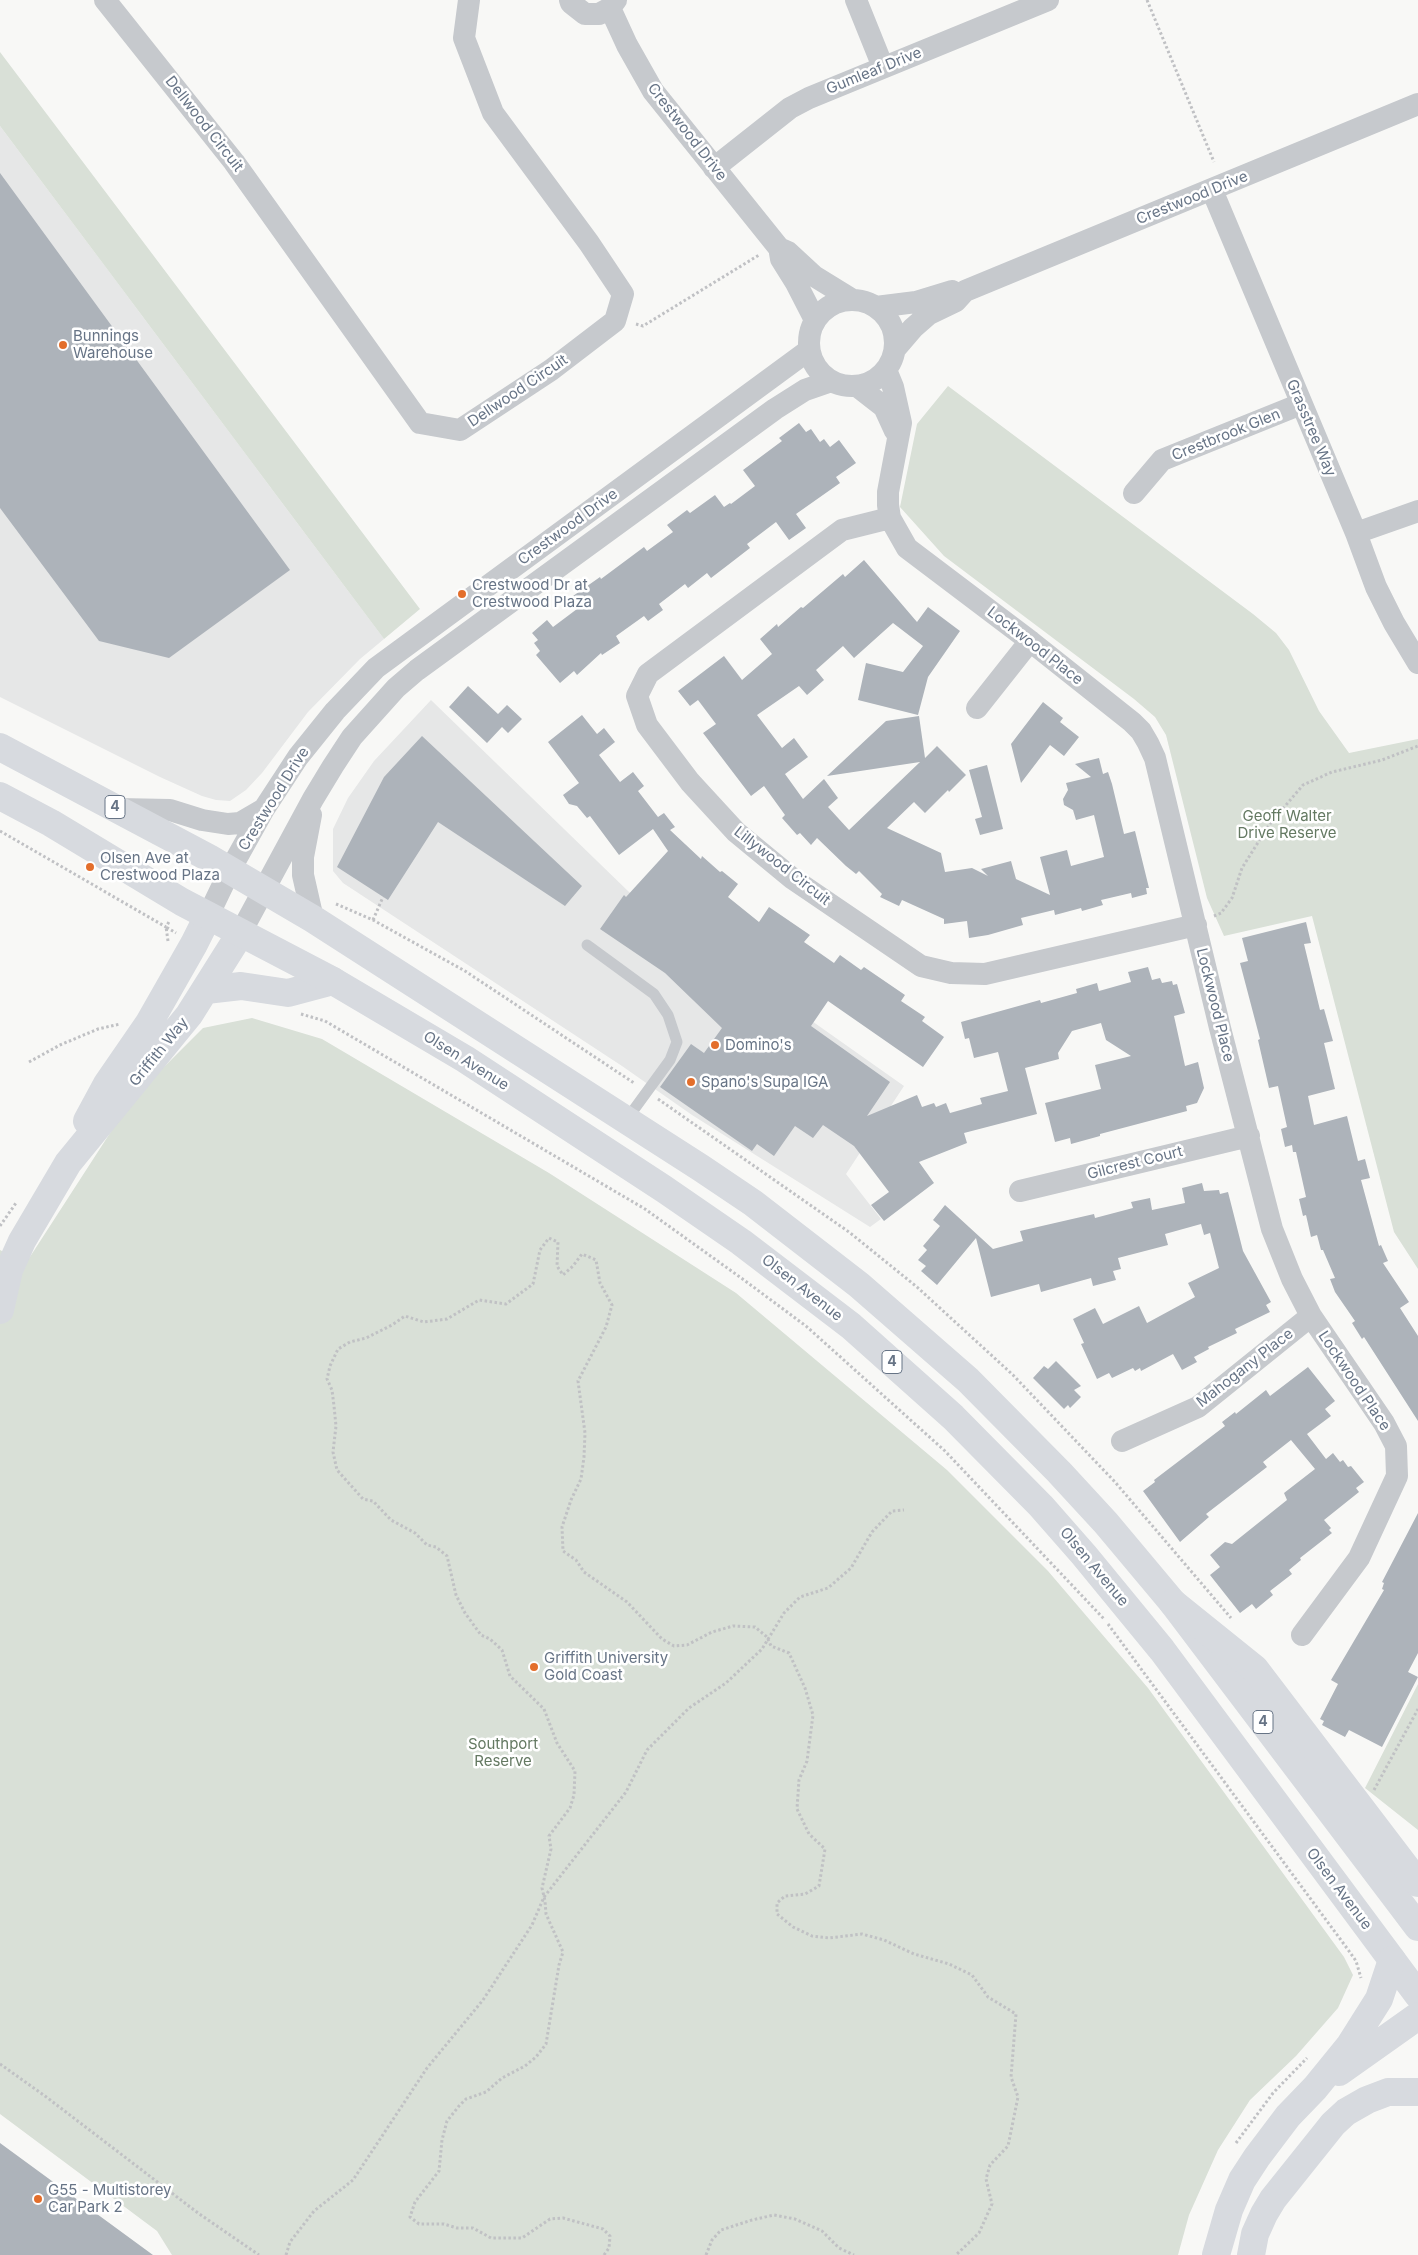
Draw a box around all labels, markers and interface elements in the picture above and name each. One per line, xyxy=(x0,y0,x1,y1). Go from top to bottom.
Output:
street label: Gumleaf Drive xyxy=(824,44,924,98)
street label: Dellwood Circuit xyxy=(161,73,247,175)
street label: Crestwood Drive xyxy=(643,80,731,184)
street label: Crestwood Drive xyxy=(1134,167,1250,229)
place label: Bunnings Warehouse xyxy=(73,327,153,362)
marker: Bunnings Warehouse xyxy=(57,339,69,351)
street label: Dellwood Circuit xyxy=(465,351,571,431)
street label: Grasstree Way xyxy=(1282,377,1340,479)
street label: Crestbrook Glen xyxy=(1169,405,1283,465)
street label: Crestwood Drive xyxy=(515,485,621,569)
place label: Crestwood Dr at Crestwood Plaza xyxy=(472,576,592,611)
marker: Crestwood Dr at Crestwood Plaza xyxy=(456,588,468,600)
street label: Lockwood Place xyxy=(984,603,1086,689)
street label: Crestwood Drive xyxy=(235,744,313,854)
road number: 4 xyxy=(105,796,125,819)
park label: Geoff Walter Drive Reserve xyxy=(1237,807,1337,842)
street label: Lillywood Circuit xyxy=(730,823,834,909)
place label: Olsen Ave at Crestwood Plaza xyxy=(100,849,220,884)
marker: Olsen Ave at Crestwood Plaza xyxy=(84,861,96,873)
street label: Lockwood Place xyxy=(1192,946,1238,1064)
street label: Griffith Way xyxy=(126,1014,192,1090)
street label: Olsen Avenue xyxy=(420,1028,512,1094)
place label: Domino's xyxy=(725,1036,792,1054)
marker: Domino's xyxy=(709,1039,721,1051)
place label: Spano's Supa IGA xyxy=(701,1073,828,1091)
marker: Spano's Supa IGA xyxy=(685,1076,697,1088)
street label: Gilcrest Court xyxy=(1085,1142,1185,1184)
street label: Olsen Avenue xyxy=(758,1251,846,1325)
street label: Mahogany Place xyxy=(1193,1325,1297,1411)
street label: Lockwood Place xyxy=(1314,1328,1394,1434)
road number: 4 xyxy=(882,1350,902,1374)
street label: Olsen Avenue xyxy=(1056,1524,1132,1610)
place label: Griffith University Gold Coast xyxy=(544,1649,668,1684)
marker: Griffith University Gold Coast xyxy=(528,1661,540,1673)
road number: 4 xyxy=(1253,1710,1273,1734)
park label: Southport Reserve xyxy=(468,1735,538,1770)
street label: Olsen Avenue xyxy=(1302,1845,1376,1933)
place label: G55 - Multistorey Car Park 2 xyxy=(48,2181,172,2216)
marker: G55 - Multistorey Car Park 2 xyxy=(32,2193,44,2205)

